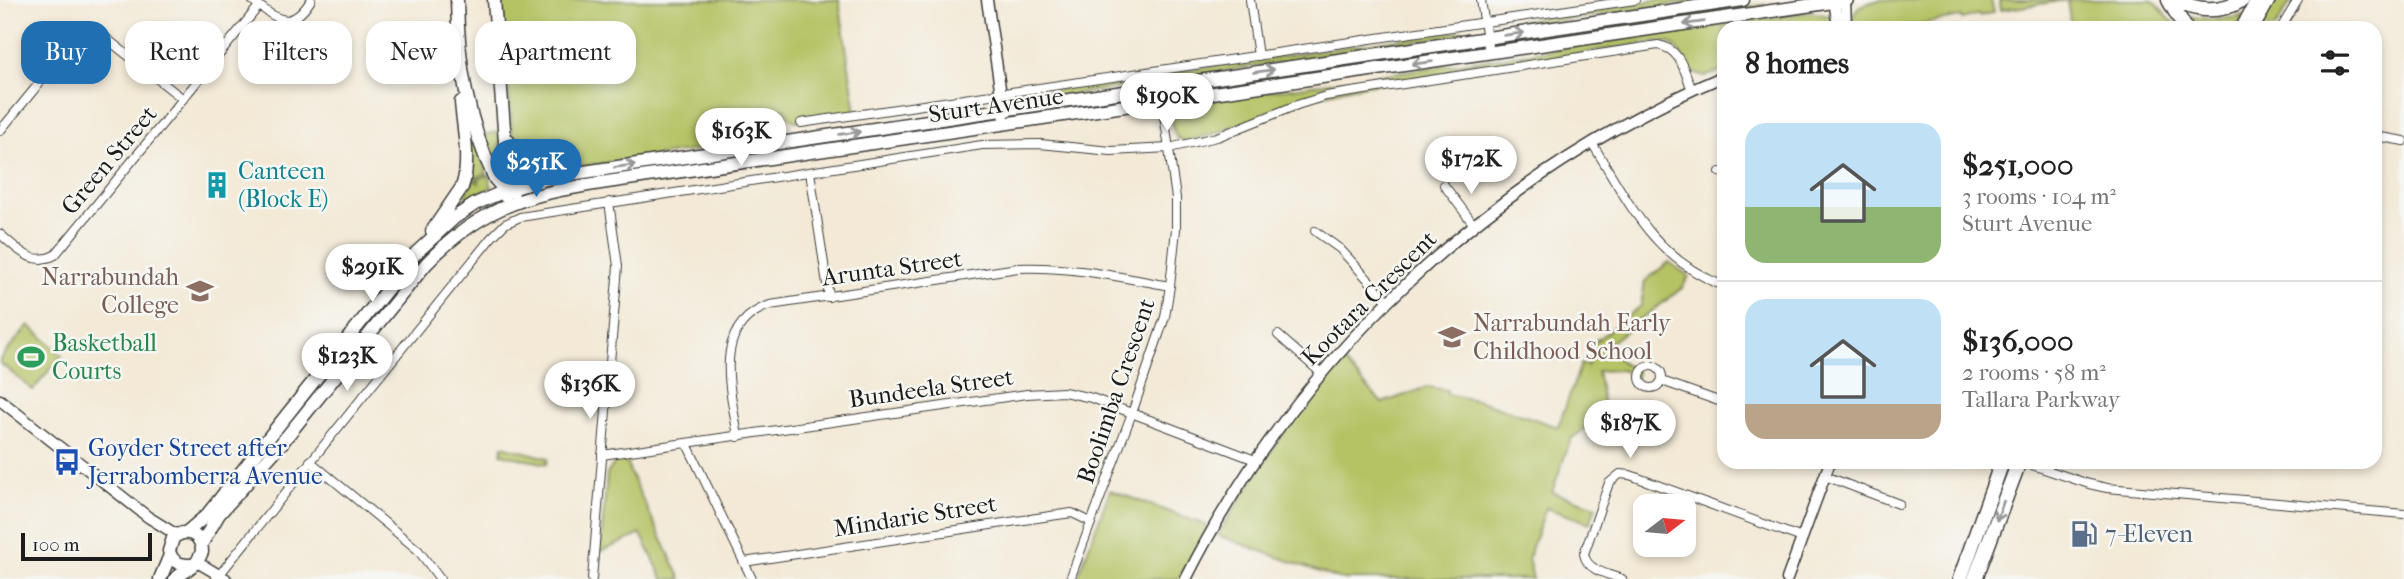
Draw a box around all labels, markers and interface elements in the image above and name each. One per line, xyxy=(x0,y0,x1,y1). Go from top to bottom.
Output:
one-way arrow xyxy=(1683,17,1706,30)
chip: Buy xyxy=(21,21,111,84)
chip: Rent xyxy=(125,21,224,84)
chip: Filters xyxy=(238,21,352,84)
chip: New xyxy=(366,21,461,84)
chip: Apartment xyxy=(475,21,636,84)
one-way arrow xyxy=(1502,27,1525,40)
icon: filters xyxy=(2316,44,2354,82)
text: 8 homes xyxy=(1745,46,1849,81)
one-way arrow xyxy=(1411,57,1433,70)
one-way arrow xyxy=(1253,64,1275,77)
pin: $190K xyxy=(1118,74,1216,133)
street label: Sturt Avenue xyxy=(927,82,1065,128)
text: $190K xyxy=(1136,82,1198,109)
street label: Green Street xyxy=(55,100,163,220)
pin: $163K xyxy=(692,108,790,168)
text: $163K xyxy=(711,117,771,144)
one-way arrow xyxy=(838,126,861,139)
pin: $172K xyxy=(1422,136,1520,196)
pin: $251K xyxy=(487,140,585,199)
text: $172K xyxy=(1441,145,1501,172)
text: $251K xyxy=(506,148,566,175)
text: $251,000 xyxy=(1962,148,2073,183)
icon: home xyxy=(1801,151,1885,235)
place label: Canteen (Block E) xyxy=(238,157,328,213)
one-way arrow xyxy=(613,159,636,172)
building icon: Canteen (Block E) xyxy=(202,170,232,200)
text: 3 rooms · 104 m² xyxy=(1962,183,2116,210)
text: Sturt Avenue xyxy=(1962,210,2092,237)
street label: Kootara Crescent xyxy=(1296,225,1442,371)
pin: $291K xyxy=(323,244,421,304)
street label: Arunta Street xyxy=(819,244,964,292)
text: $291K xyxy=(341,253,403,280)
place label: Narrabundah College xyxy=(41,263,180,319)
school or university icon: Narrabundah College xyxy=(185,276,215,306)
street label: Boolimba Crescent xyxy=(1071,294,1161,487)
place label: Narrabundah Early Childhood School xyxy=(1473,309,1672,365)
school or university icon: Narrabundah Early Childhood School xyxy=(1437,322,1467,352)
text: $136,000 xyxy=(1962,324,2074,359)
icon: home xyxy=(1801,327,1885,411)
place label: Basketball Courts xyxy=(52,329,157,385)
pin: $123K xyxy=(298,334,396,393)
sports icon: Basketball Courts xyxy=(16,342,46,372)
text: $123K xyxy=(318,342,376,369)
text: 2 rooms · 58 m² xyxy=(1962,359,2106,386)
pin: $136K xyxy=(541,362,639,421)
street label: Bundeela Street xyxy=(847,363,1016,413)
text: $136K xyxy=(560,370,620,397)
text: Tallara Parkway xyxy=(1962,386,2120,413)
pin: $187K xyxy=(1581,400,1679,460)
text: $187K xyxy=(1600,409,1660,436)
place label: Goyder Street after Jerrabomberra Avenue xyxy=(86,434,323,490)
bus stop icon: Goyder Street after Jerrabomberra Avenue xyxy=(52,447,82,477)
street label: Mindarie Street xyxy=(832,489,999,543)
north arrow xyxy=(1633,494,1696,556)
map controls xyxy=(1633,494,1696,557)
one-way arrow xyxy=(1993,499,2006,521)
fuel station icon: 7-Eleven xyxy=(2069,519,2099,549)
place label: 7-Eleven xyxy=(2105,520,2193,548)
scale bar xyxy=(21,530,152,562)
text: 100 m xyxy=(32,534,80,556)

